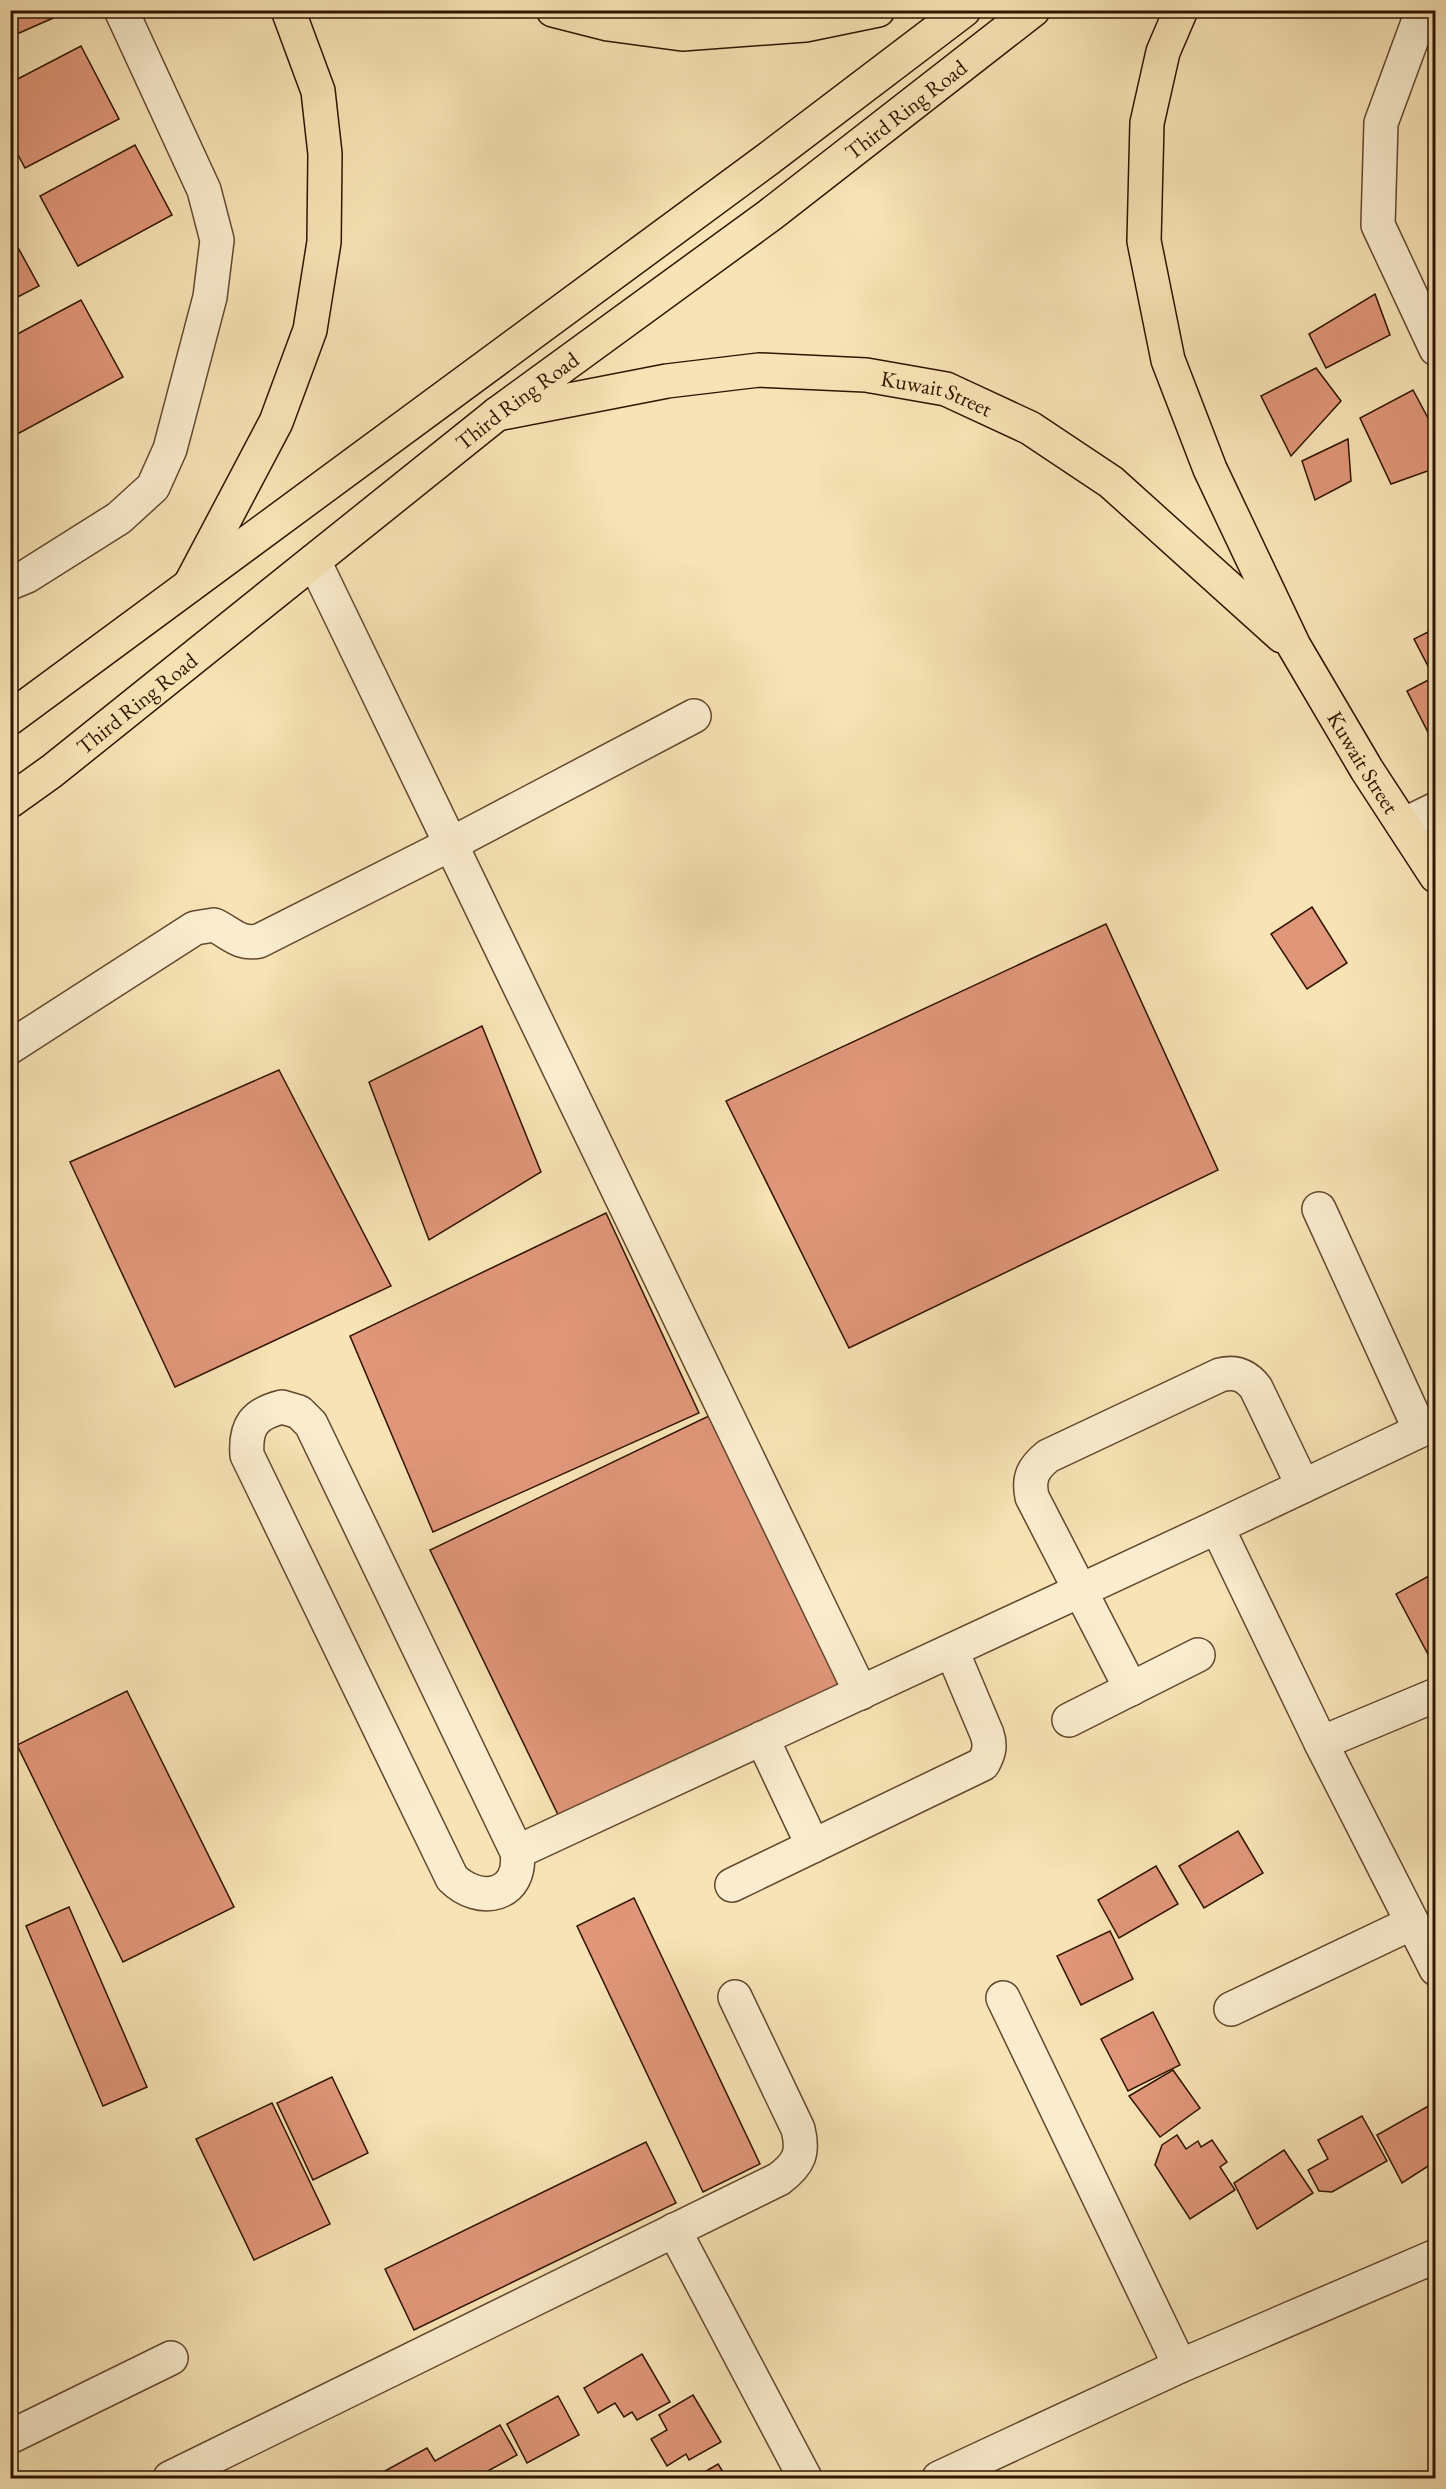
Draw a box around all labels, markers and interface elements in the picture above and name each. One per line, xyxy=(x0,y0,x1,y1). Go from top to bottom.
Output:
street label: Third Ring Road xyxy=(839,52,973,166)
street label: Third Ring Road xyxy=(449,344,585,456)
street label: Kuwait Street xyxy=(879,363,997,423)
street label: Third Ring Road xyxy=(70,645,204,761)
street label: Kuwait Street xyxy=(1321,706,1406,819)

